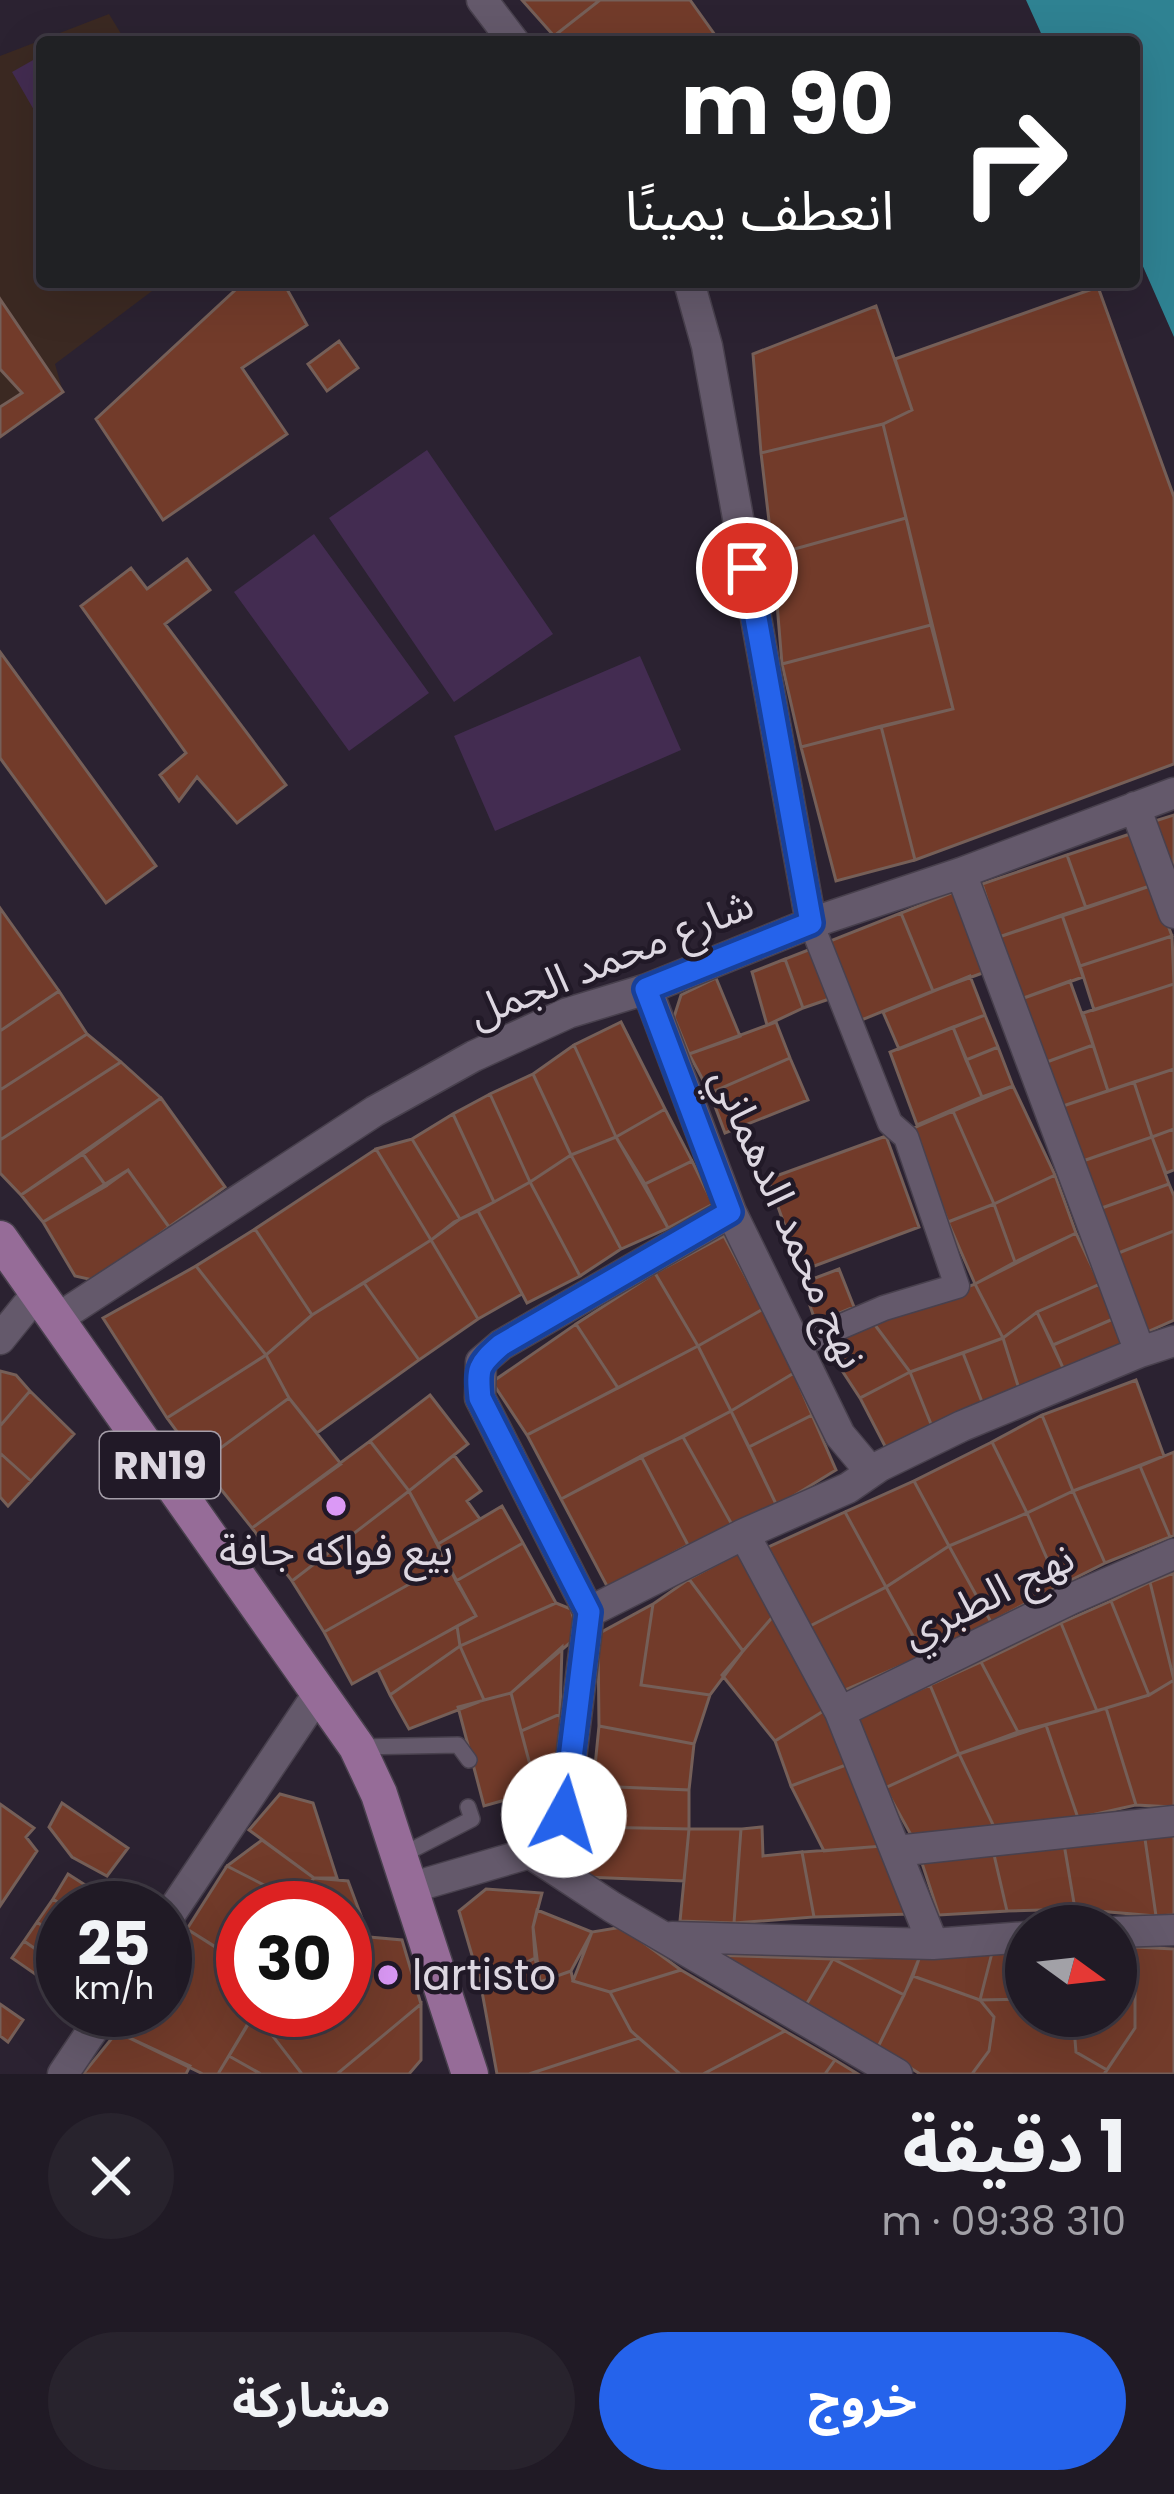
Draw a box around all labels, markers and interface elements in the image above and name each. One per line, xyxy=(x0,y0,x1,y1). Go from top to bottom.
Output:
text: 90 m xyxy=(681,46,894,163)
icon: right xyxy=(936,84,1092,240)
text: انعطف يمينًا xyxy=(625,173,894,249)
pin xyxy=(696,517,798,619)
icon: arrive xyxy=(714,535,780,601)
street label: شارع محمد الجمل xyxy=(460,874,763,1044)
street label: نهج محمد الدهماني xyxy=(694,1058,882,1379)
road number: RN19 xyxy=(100,1432,220,1498)
marker: بيع فواكه جافة xyxy=(323,1493,349,1519)
place label: بيع فواكه جافة xyxy=(219,1521,453,1582)
street label: نهج الطبري xyxy=(892,1528,1085,1664)
position arrow xyxy=(501,1752,627,1878)
speed limit sign: 30 xyxy=(216,1881,372,2037)
text: 25 xyxy=(77,1902,151,1986)
north arrow xyxy=(1005,1905,1137,2037)
map controls xyxy=(1005,1905,1137,2037)
place label: lartisto xyxy=(412,1946,556,2005)
marker: lartisto xyxy=(375,1962,401,1988)
text: km/h xyxy=(74,1967,154,2010)
text: 1 دقيقة xyxy=(903,2096,1126,2197)
button: close xyxy=(48,2113,174,2239)
text: 310 m · 09:38 xyxy=(881,2194,1126,2249)
button: مشاركة xyxy=(48,2332,575,2470)
button: خروج xyxy=(599,2332,1126,2470)

